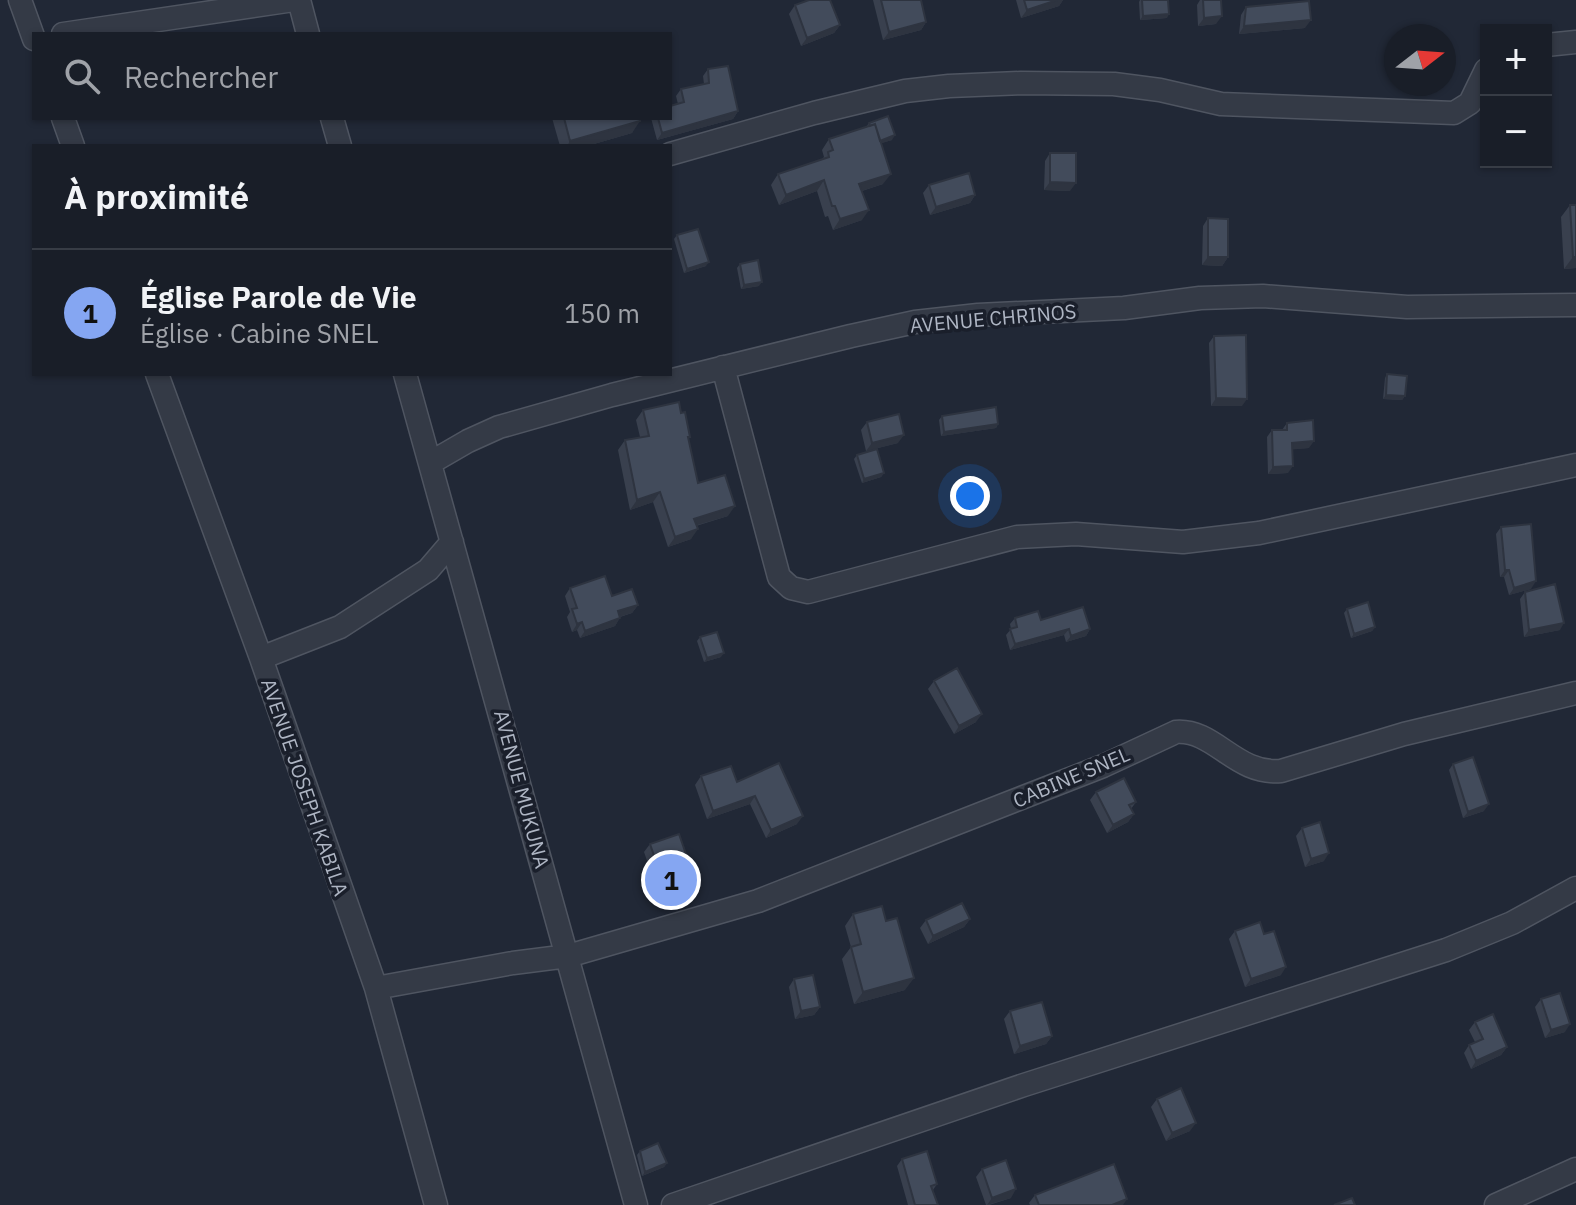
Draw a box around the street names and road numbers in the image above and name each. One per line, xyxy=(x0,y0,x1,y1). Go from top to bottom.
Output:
street label: AVENUE CHRINOS xyxy=(909,297,1077,339)
street label: AVENUE JOSEPH KABILA xyxy=(255,675,355,900)
street label: AVENUE MUKUNA xyxy=(488,707,556,871)
street label: CABINE SNEL xyxy=(1009,740,1133,814)

